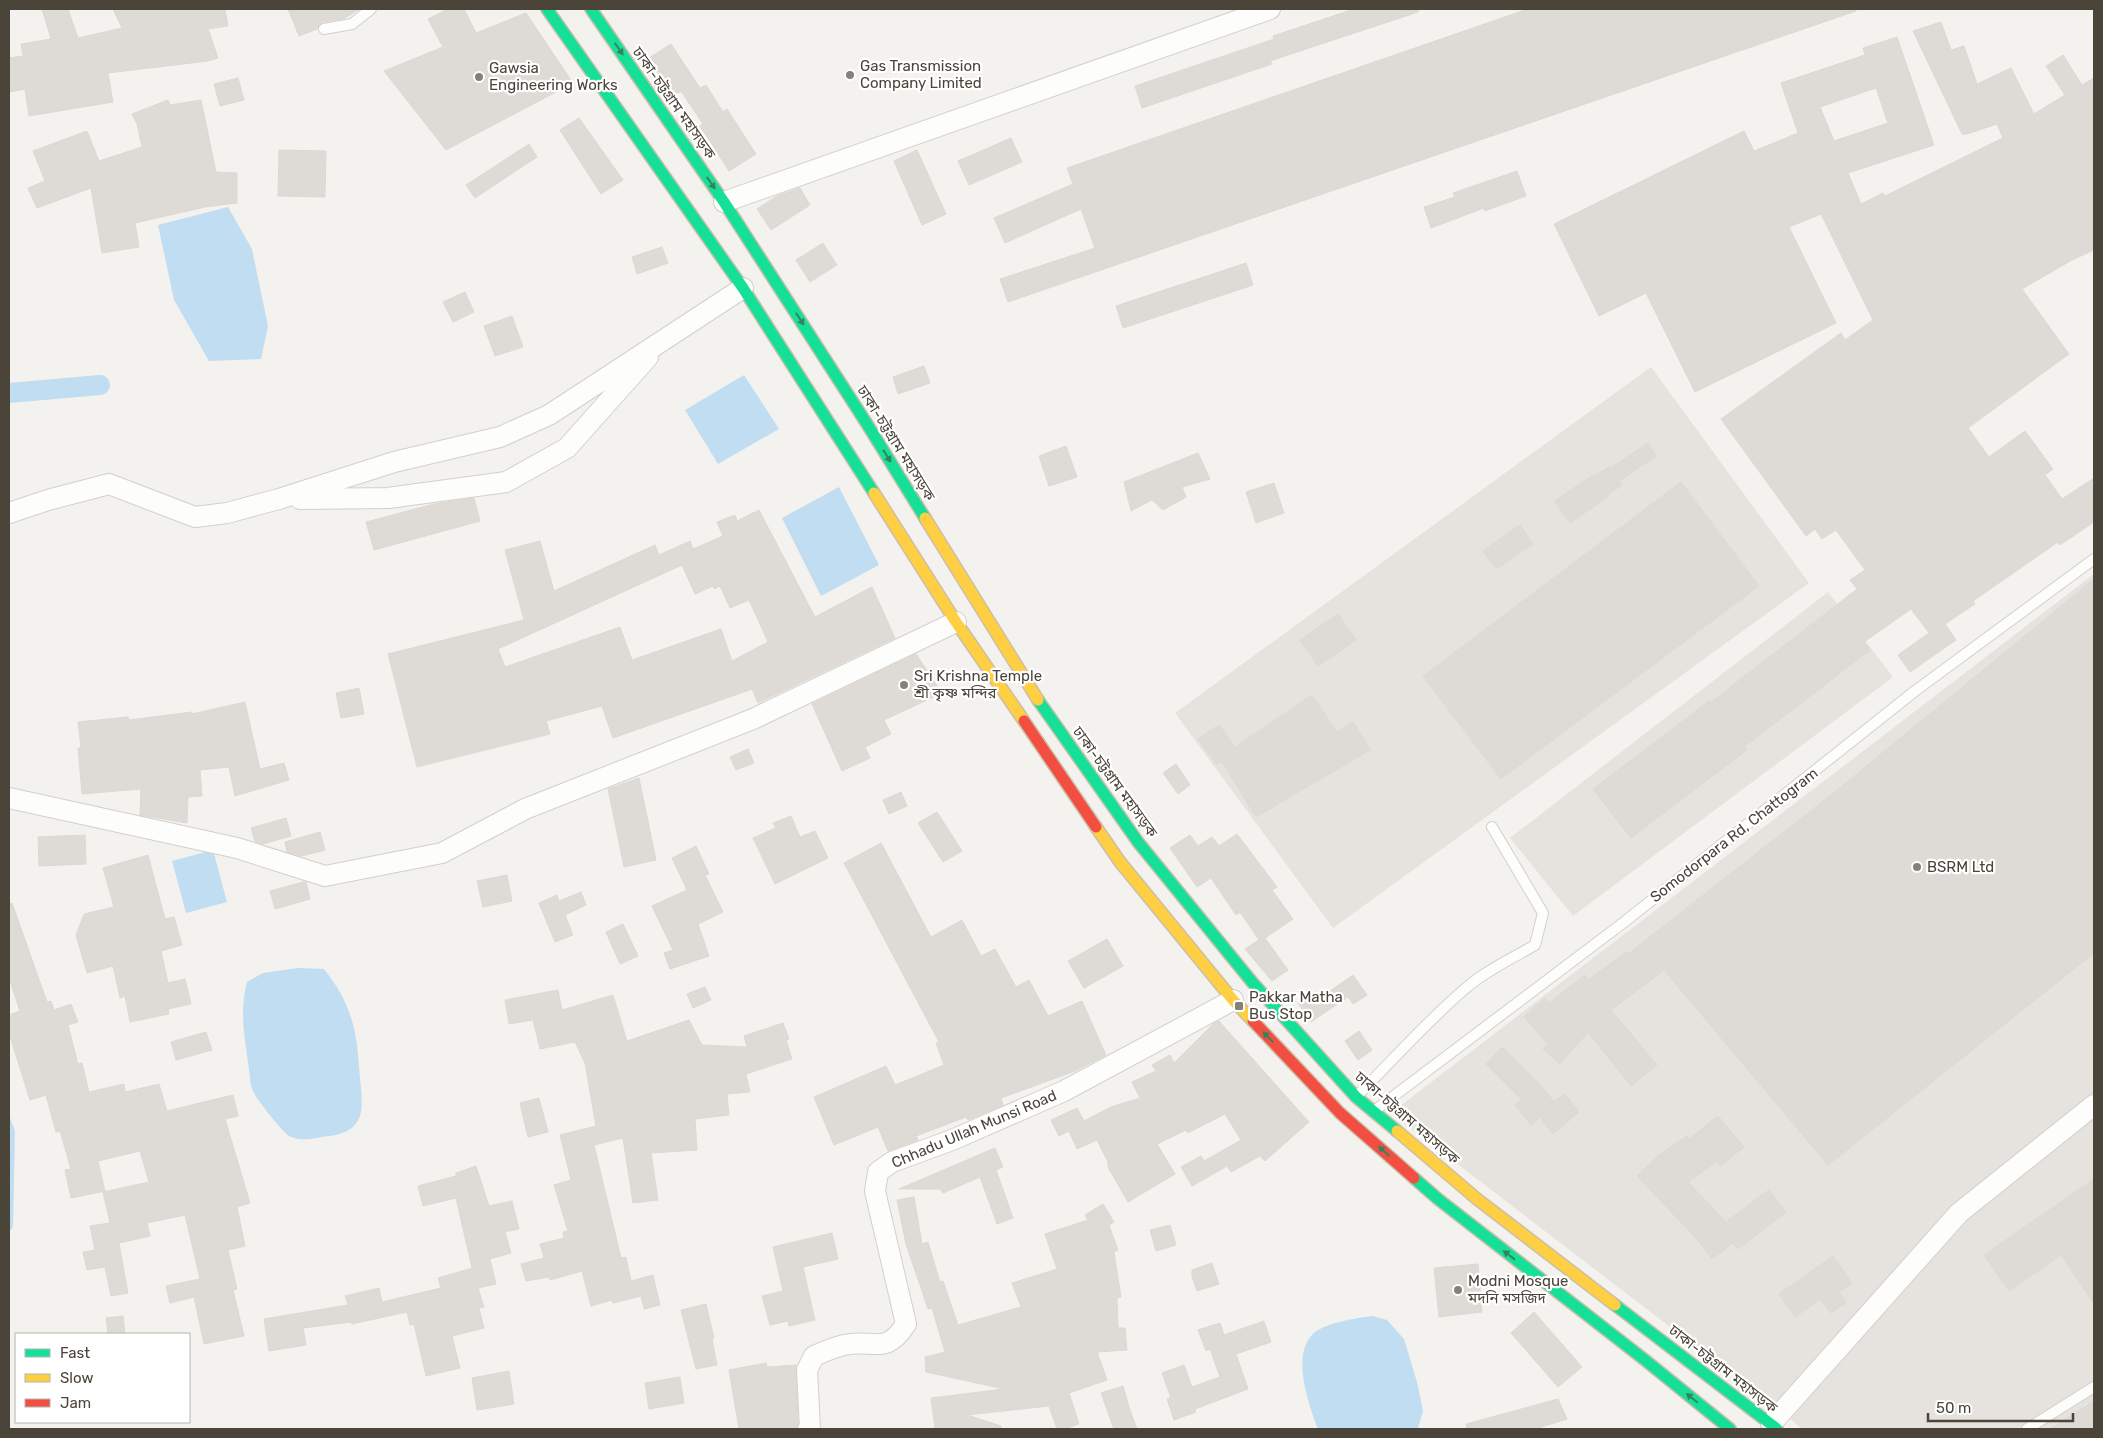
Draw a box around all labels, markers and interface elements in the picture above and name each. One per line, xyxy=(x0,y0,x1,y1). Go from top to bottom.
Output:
one-way arrow xyxy=(614,42,624,56)
street label: ঢাকা-চট্টগ্রাম মহাসড়ক xyxy=(628,43,720,163)
place label: Gas Transmission Company Limited xyxy=(860,57,982,92)
place label: Gawsia Engineering Works xyxy=(489,59,618,94)
marker: Gas Transmission Company Limited xyxy=(844,69,856,81)
marker: Gawsia Engineering Works xyxy=(473,71,485,83)
one-way arrow xyxy=(706,176,716,190)
one-way arrow xyxy=(795,312,804,326)
street label: ঢাকা-চট্টগ্রাম মহাসড়ক xyxy=(853,381,939,505)
one-way arrow xyxy=(882,450,892,463)
place label: Sri Krishna Temple শ্রী কৃষ্ণ মন্দির xyxy=(913,667,1042,702)
marker: Sri Krishna Temple শ্রী কৃষ্ণ মন্দির xyxy=(898,679,910,691)
street label: ঢাকা-চট্টগ্রাম মহাসড়ক xyxy=(1068,722,1162,842)
street label: Somodorpara Rd, Chattogram xyxy=(1647,764,1821,906)
place label: BSRM Ltd xyxy=(1927,858,1994,876)
marker: BSRM Ltd xyxy=(1911,861,1923,873)
place label: Pakkar Matha Bus Stop xyxy=(1249,988,1343,1023)
marker: Pakkar Matha Bus Stop xyxy=(1233,1000,1245,1012)
one-way arrow xyxy=(1262,1032,1274,1044)
street label: ঢাকা-চট্টগ্রাম মহাসড়ক xyxy=(1350,1067,1464,1169)
street label: Chhadu Ullah Munsi Road xyxy=(889,1086,1059,1172)
one-way arrow xyxy=(1378,1146,1391,1157)
one-way arrow xyxy=(1503,1249,1516,1260)
place label: Modni Mosque মদনি মসজিদ xyxy=(1467,1272,1568,1307)
marker: Modni Mosque মদনি মসজিদ xyxy=(1452,1284,1464,1296)
street label: ঢাকা-চট্টগ্রাম মহাসড়ক xyxy=(1664,1320,1781,1417)
legend xyxy=(15,1333,190,1423)
text: Fast xyxy=(60,1344,90,1362)
text: Slow xyxy=(60,1369,93,1387)
scale bar xyxy=(1928,1390,2073,1422)
one-way arrow xyxy=(1686,1393,1699,1404)
text: Jam xyxy=(60,1394,91,1412)
text: 50 m xyxy=(1936,1399,1971,1417)

